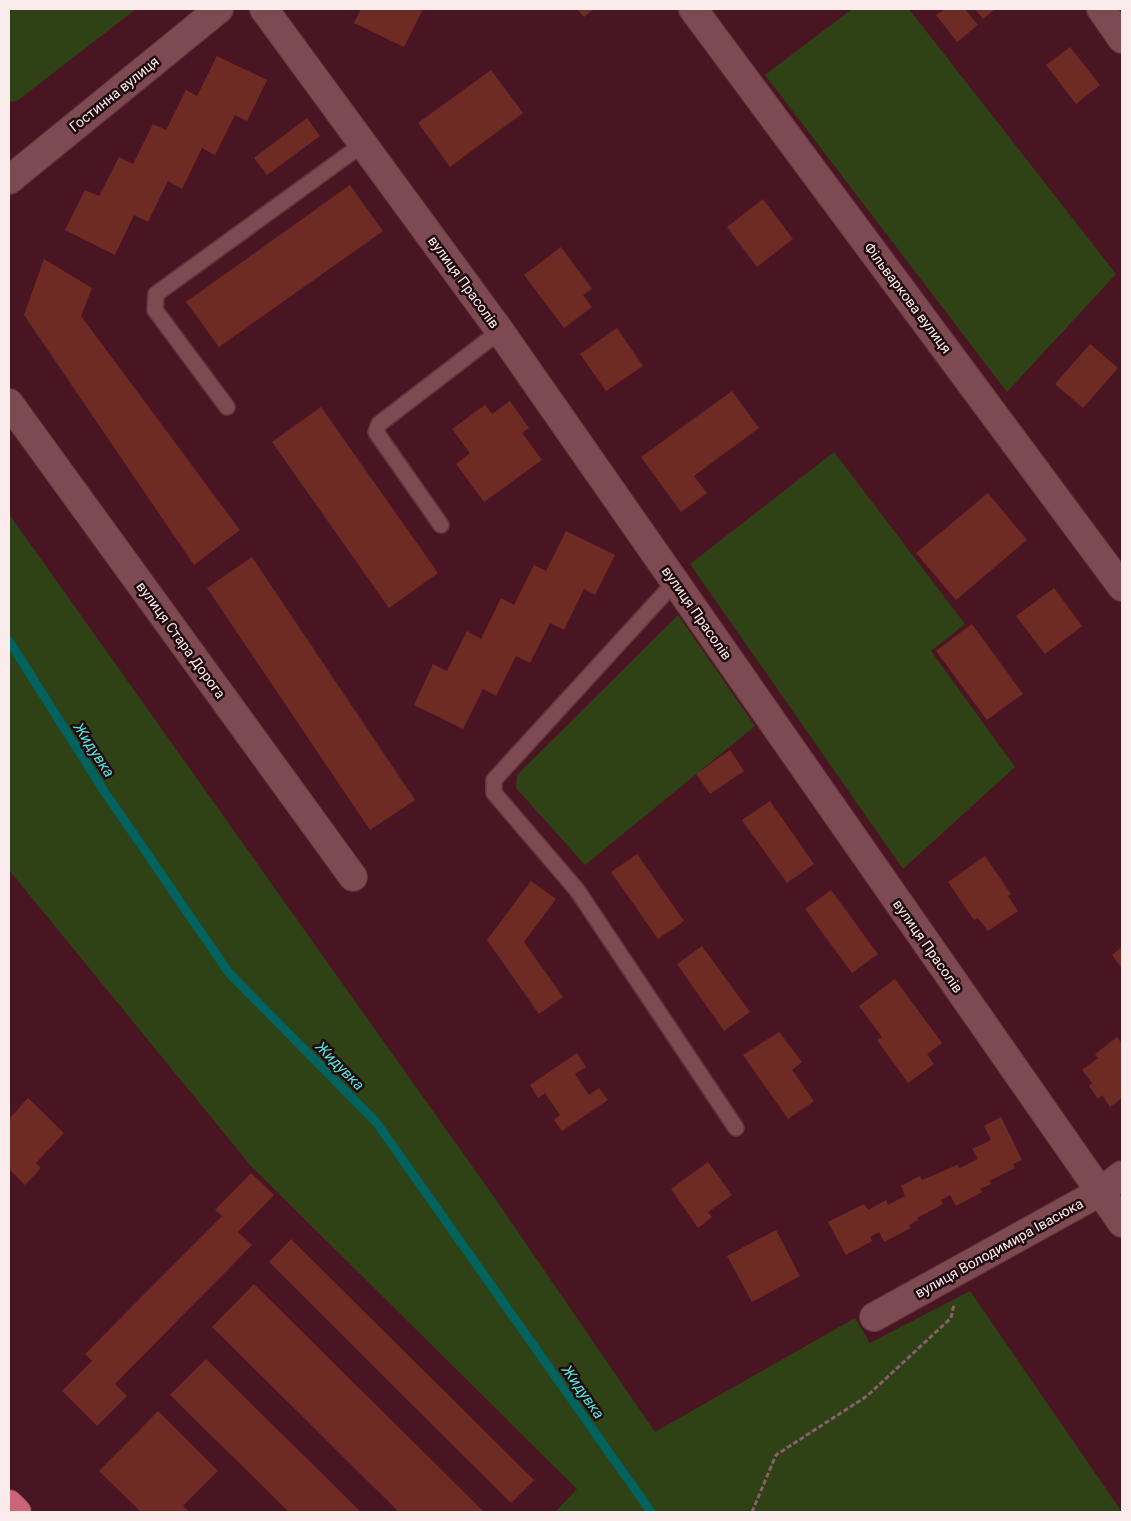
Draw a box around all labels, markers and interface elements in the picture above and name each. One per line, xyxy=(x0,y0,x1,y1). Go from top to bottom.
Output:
street label: Гостинна вулиця xyxy=(66,53,162,135)
street label: вулиця Прасолів xyxy=(425,233,503,331)
street label: Фільваркова вулиця xyxy=(861,240,955,356)
street label: вулиця Прасолів xyxy=(659,563,735,663)
street label: вулиця Стара Дорога xyxy=(133,579,229,701)
water label: Жидувка xyxy=(69,719,118,781)
street label: вулиця Прасолів xyxy=(890,896,966,996)
water label: Жидувка xyxy=(311,1037,368,1094)
street label: вулиця Володимира Івасюка xyxy=(912,1195,1086,1301)
water label: Жидувка xyxy=(557,1361,608,1422)

